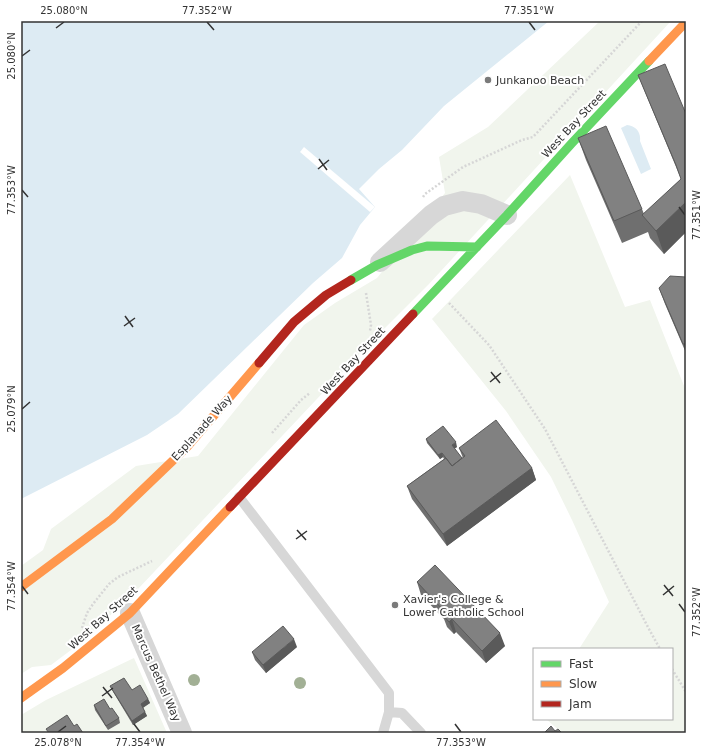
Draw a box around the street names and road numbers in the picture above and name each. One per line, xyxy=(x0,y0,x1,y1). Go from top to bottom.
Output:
street label: West Bay Street xyxy=(539,87,609,161)
street label: West Bay Street xyxy=(318,324,388,398)
street label: Esplanade Way xyxy=(169,392,235,464)
street label: West Bay Street xyxy=(66,583,141,652)
street label: Marcus Bethel Way xyxy=(129,622,184,724)

